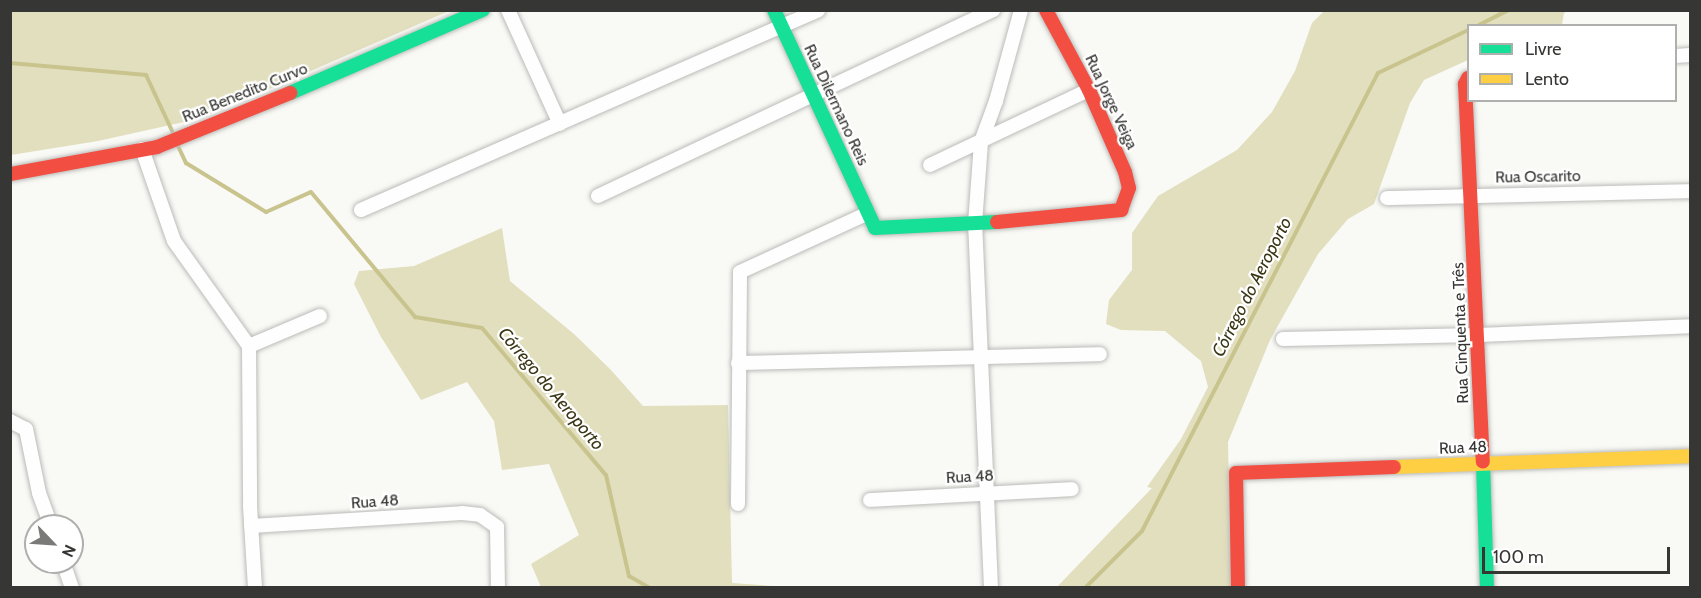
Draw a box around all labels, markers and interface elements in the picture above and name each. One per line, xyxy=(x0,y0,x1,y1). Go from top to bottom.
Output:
legend xyxy=(1467,24,1677,102)
text: Livre xyxy=(1525,38,1561,60)
street label: Rua Dilermano Reis xyxy=(799,41,873,169)
street label: Rua Jorge Veiga xyxy=(1081,51,1141,153)
street label: Rua Benedito Curvo xyxy=(179,59,311,127)
text: Lento xyxy=(1525,68,1569,90)
street label: Rua Oscarito xyxy=(1495,167,1581,187)
water label: Córrego do Aeroporto xyxy=(1208,214,1296,360)
street label: Rua Cinquenta e Três xyxy=(1449,262,1473,404)
water label: Córrego do Aeroporto xyxy=(493,323,609,455)
street label: Rua 48 xyxy=(1439,438,1487,458)
street label: Rua 48 xyxy=(945,466,995,488)
street label: Rua 48 xyxy=(350,491,400,513)
north arrow xyxy=(24,514,84,574)
scale bar xyxy=(1485,535,1672,573)
text: N xyxy=(58,542,80,560)
text: 100 m xyxy=(1493,546,1544,568)

